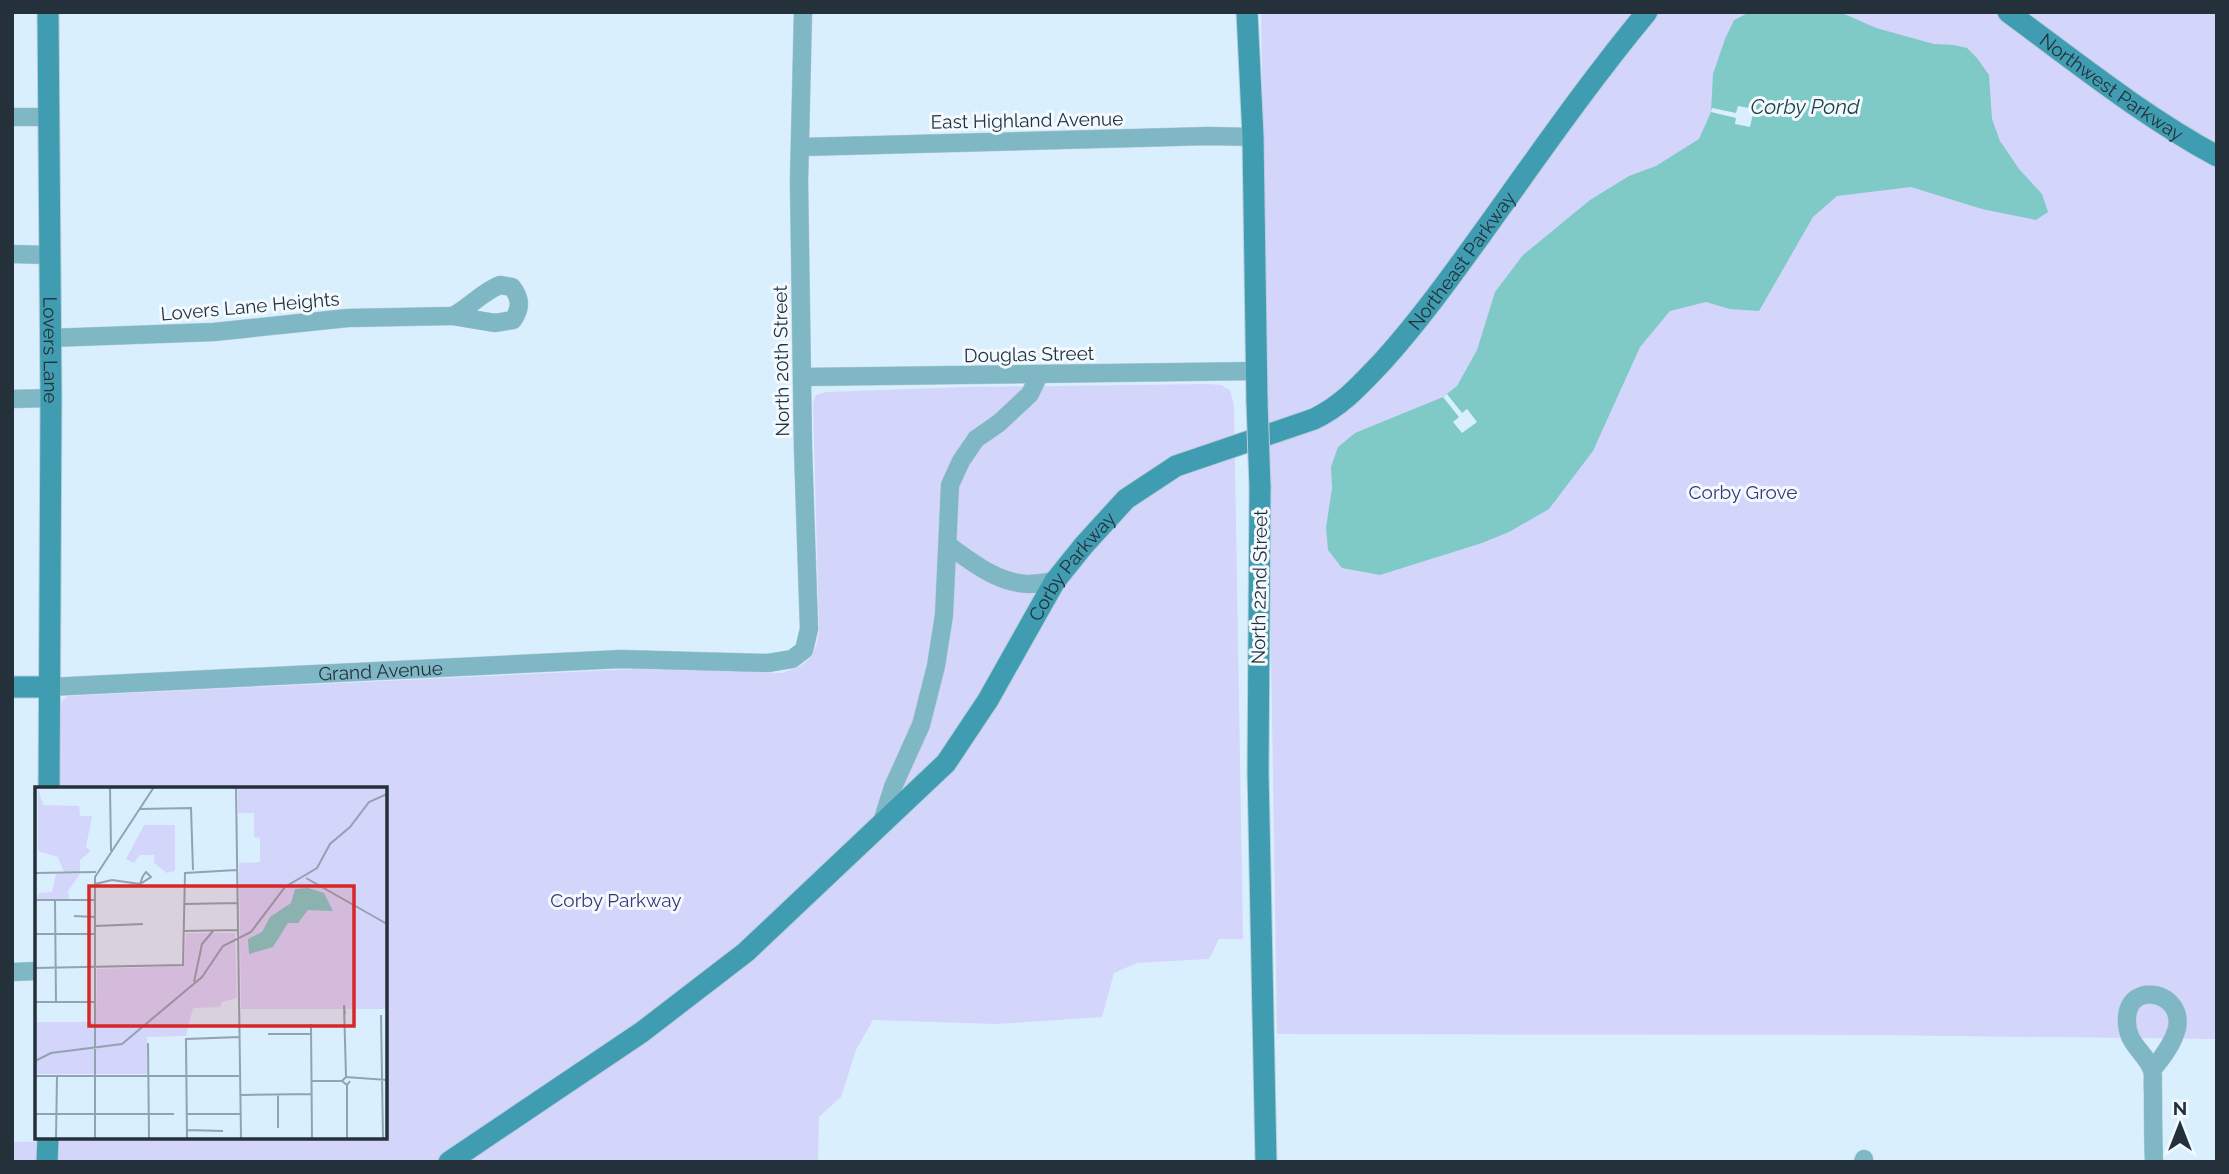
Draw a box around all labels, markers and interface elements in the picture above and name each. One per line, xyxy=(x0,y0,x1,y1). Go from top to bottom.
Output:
street label: Northwest Parkway xyxy=(2035,29,2188,145)
water label: Corby Pond xyxy=(1751,94,1860,119)
street label: East Highland Avenue xyxy=(931,107,1123,133)
street label: Northeast Parkway xyxy=(1403,187,1520,334)
street label: North 20th Street xyxy=(769,285,793,437)
street label: Lovers Lane Heights xyxy=(160,287,340,325)
street label: Lovers Lane xyxy=(39,296,62,404)
street label: Douglas Street xyxy=(964,342,1095,366)
park label: Corby Grove xyxy=(1689,481,1797,503)
street label: Corby Parkway xyxy=(1024,507,1120,625)
street label: North 22nd Street xyxy=(1247,509,1271,665)
street label: Grand Avenue xyxy=(318,657,443,685)
inset map xyxy=(35,787,387,1139)
park label: Corby Parkway xyxy=(550,889,682,911)
north arrow xyxy=(2145,1090,2215,1160)
text: N xyxy=(2173,1097,2187,1119)

